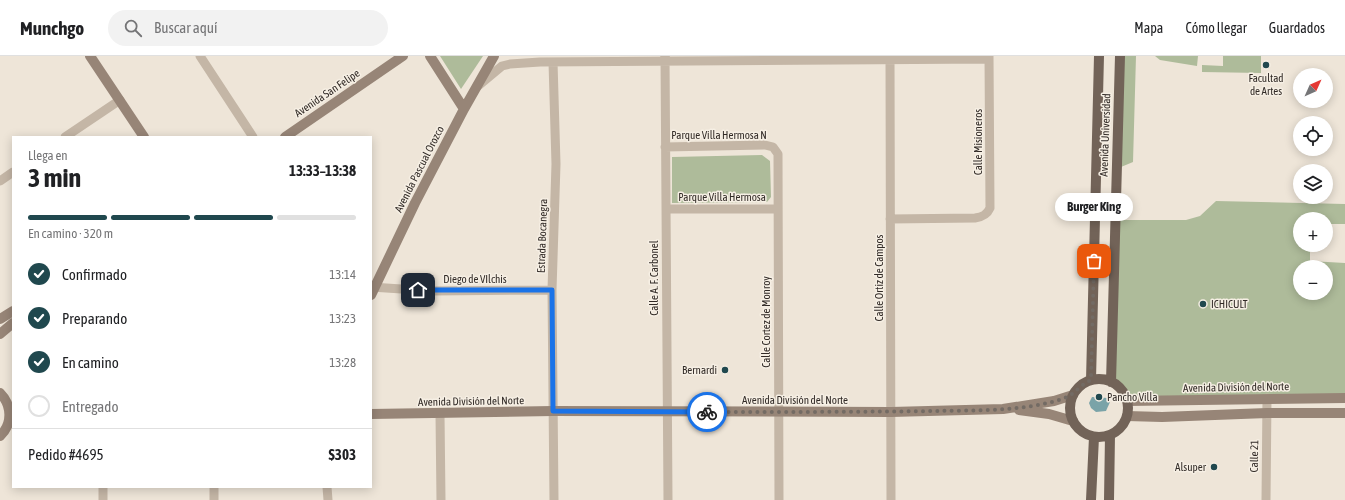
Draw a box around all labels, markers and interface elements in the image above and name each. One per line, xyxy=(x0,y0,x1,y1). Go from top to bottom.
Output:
search box xyxy=(108,10,388,46)
text: Munchgo xyxy=(20,17,84,39)
icon: search xyxy=(122,17,144,39)
text: Buscar aquí xyxy=(154,19,218,36)
text: Mapa xyxy=(1134,20,1163,36)
text: Cómo llegar xyxy=(1185,20,1247,36)
text: Guardados xyxy=(1269,20,1325,36)
marker: Facultad de Artes xyxy=(1261,60,1271,70)
street label: Avenida San Felipe xyxy=(292,67,362,119)
north arrow xyxy=(1293,68,1333,108)
map controls xyxy=(1293,68,1333,300)
place label: Facultad de Artes xyxy=(1248,72,1284,97)
street label: Avenida Universidad xyxy=(1098,93,1112,177)
street label: Calle Misioneros xyxy=(972,109,984,175)
button: locate xyxy=(1293,116,1333,156)
street label: Avenida Pascual Orozco xyxy=(392,124,446,214)
street label: Parque Villa Hermosa N xyxy=(671,129,767,141)
text: Llega en xyxy=(28,148,68,163)
text: 13:33–13:38 xyxy=(289,162,356,179)
text: 3 min xyxy=(28,163,81,193)
button: layers xyxy=(1293,164,1333,204)
street label: Parque Villa Hermosa xyxy=(678,191,766,203)
callout: Burger King xyxy=(1055,193,1133,221)
street label: Estrada Bocanegra xyxy=(535,199,549,273)
text: Burger King xyxy=(1067,199,1121,214)
button: + xyxy=(1293,212,1333,252)
text: En camino · 320 m xyxy=(28,226,113,241)
street label: Calle Ortiz de Campos xyxy=(873,234,885,321)
street label: Calle A. F. Carbonel xyxy=(648,240,660,316)
pin xyxy=(1077,244,1111,278)
icon: bag xyxy=(1083,250,1105,272)
button: − xyxy=(1293,260,1333,300)
icon: check xyxy=(28,263,50,285)
text: Confirmado xyxy=(62,266,127,283)
text: 13:14 xyxy=(329,267,356,282)
pin xyxy=(401,273,435,307)
street label: Diego de VIlchis xyxy=(443,273,507,285)
street label: Calle Cortez de Monroy xyxy=(760,276,772,368)
icon: home xyxy=(407,279,429,301)
place label: ICHICULT xyxy=(1211,298,1248,310)
marker: ICHICULT xyxy=(1198,299,1208,309)
icon: check xyxy=(28,307,50,329)
text: Preparando xyxy=(62,310,127,327)
text: 13:23 xyxy=(329,311,356,326)
icon: check xyxy=(28,351,50,373)
text: En camino xyxy=(62,354,119,371)
text: 13:28 xyxy=(329,355,356,370)
place label: Bernardi xyxy=(682,364,717,376)
marker: Bernardi xyxy=(720,365,730,375)
street label: Avenida División del Norte xyxy=(1183,380,1289,394)
place label: Pancho Villa xyxy=(1107,391,1158,403)
courier xyxy=(687,392,727,432)
marker: Pancho Villa xyxy=(1094,392,1104,402)
street label: Avenida División del Norte xyxy=(418,394,524,408)
street label: Avenida División del Norte xyxy=(742,394,848,406)
text: Entregado xyxy=(62,398,119,415)
icon: bike xyxy=(696,401,718,423)
street label: Calle 21 xyxy=(1248,440,1260,472)
text: Pedido #4695 xyxy=(28,446,104,463)
text: $303 xyxy=(329,446,356,463)
place label: Alsuper xyxy=(1175,461,1207,473)
marker: Alsuper xyxy=(1209,462,1219,472)

